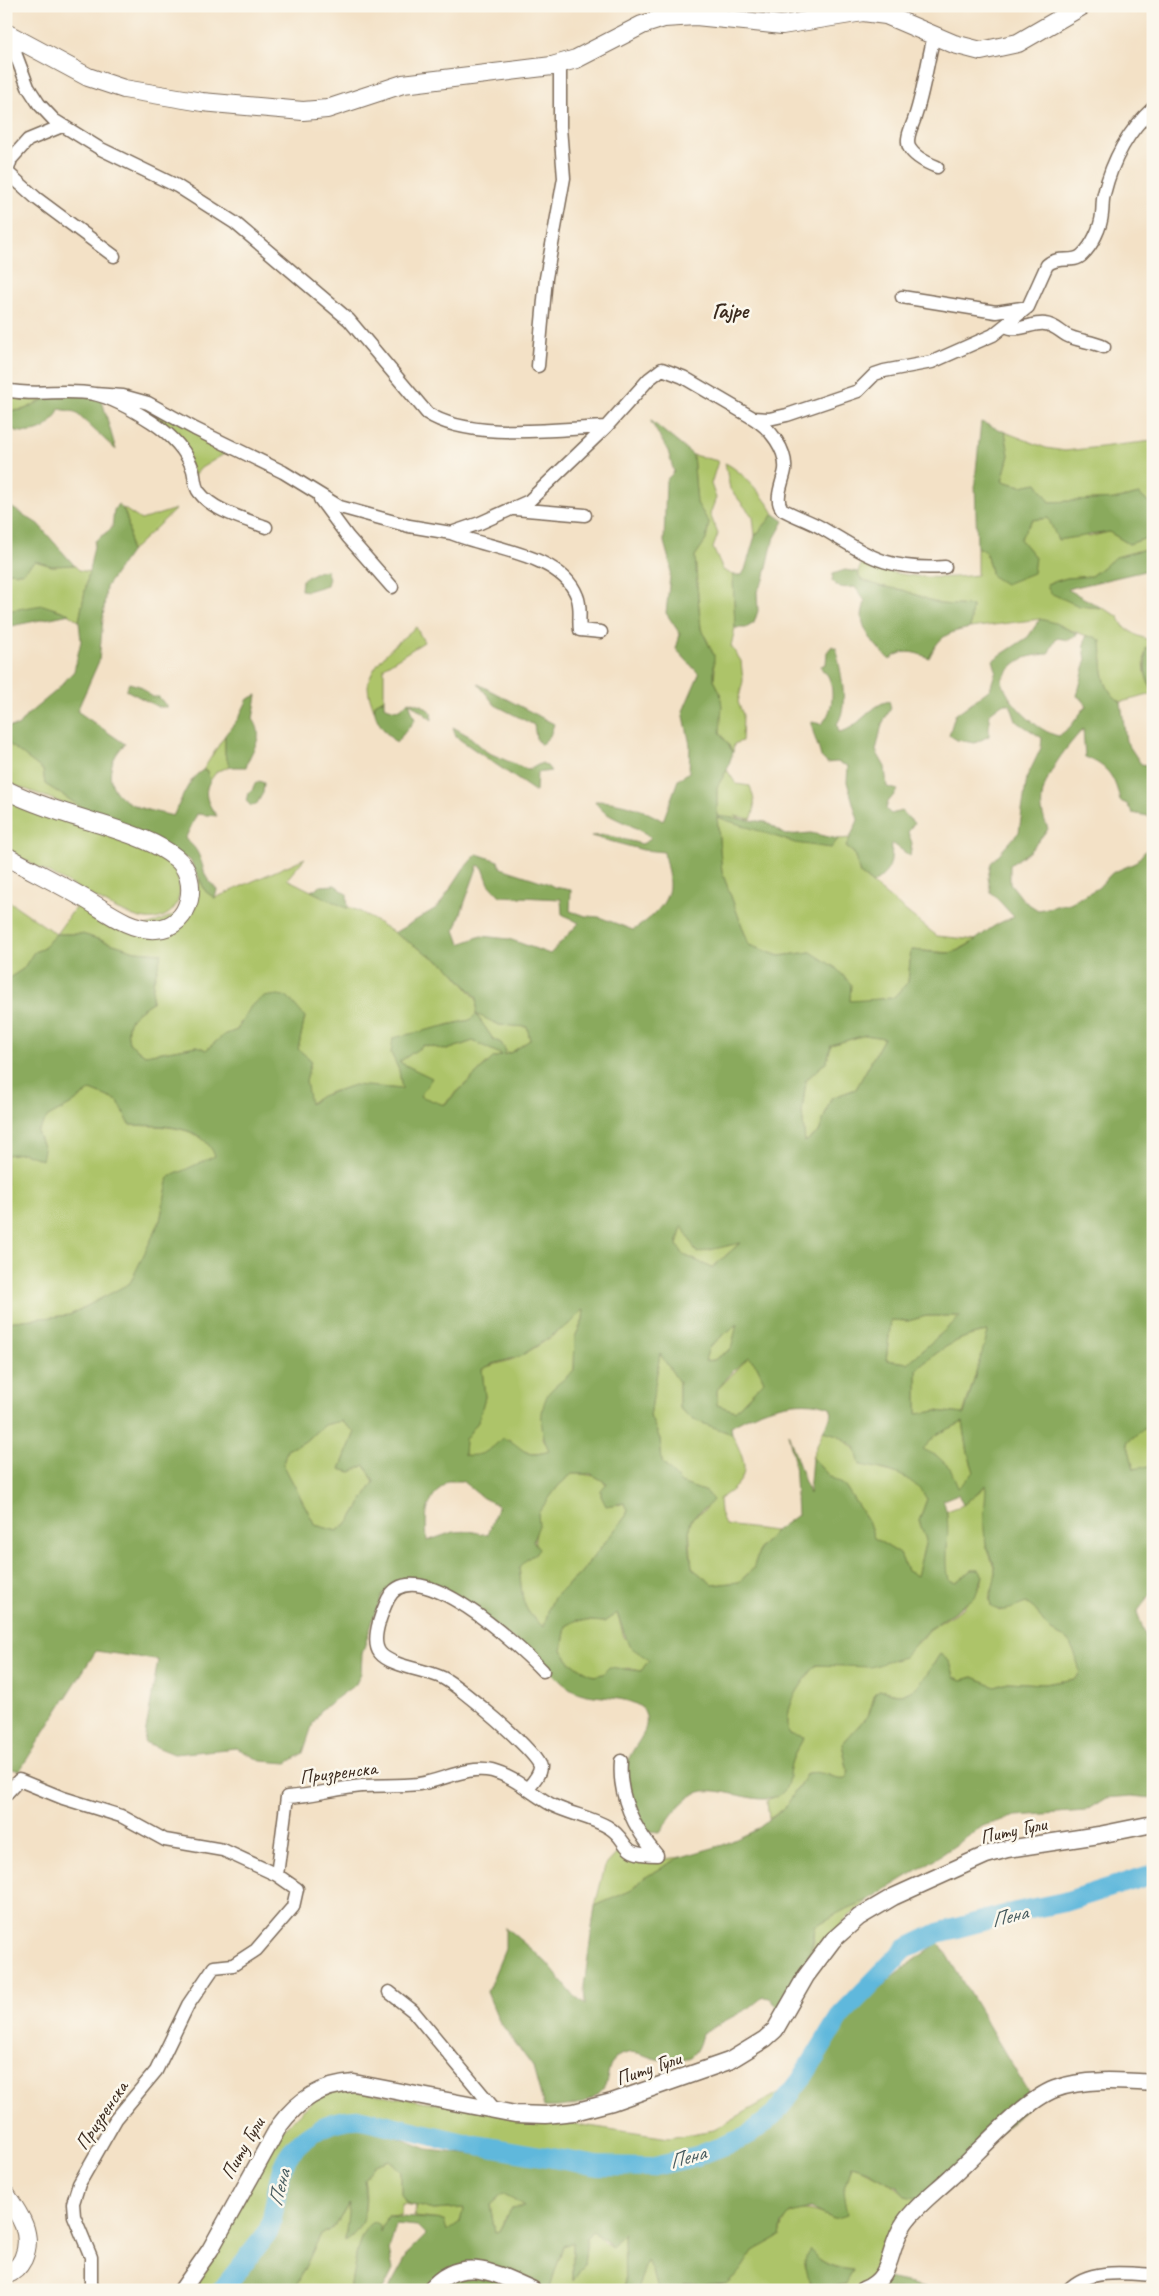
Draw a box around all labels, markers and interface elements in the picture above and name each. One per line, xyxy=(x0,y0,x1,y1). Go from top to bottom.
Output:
district label: Гајре xyxy=(712,297,751,325)
street label: Призренска xyxy=(298,1755,380,1790)
street label: Питу Гули xyxy=(978,1811,1050,1850)
water label: Пена xyxy=(988,1898,1032,1933)
street label: Питу Гули xyxy=(612,2045,686,2091)
street label: Призренска xyxy=(69,2075,135,2155)
street label: Питу Гули xyxy=(215,2111,271,2184)
water label: Пена xyxy=(666,2139,711,2175)
water label: Пена xyxy=(262,2165,297,2209)

